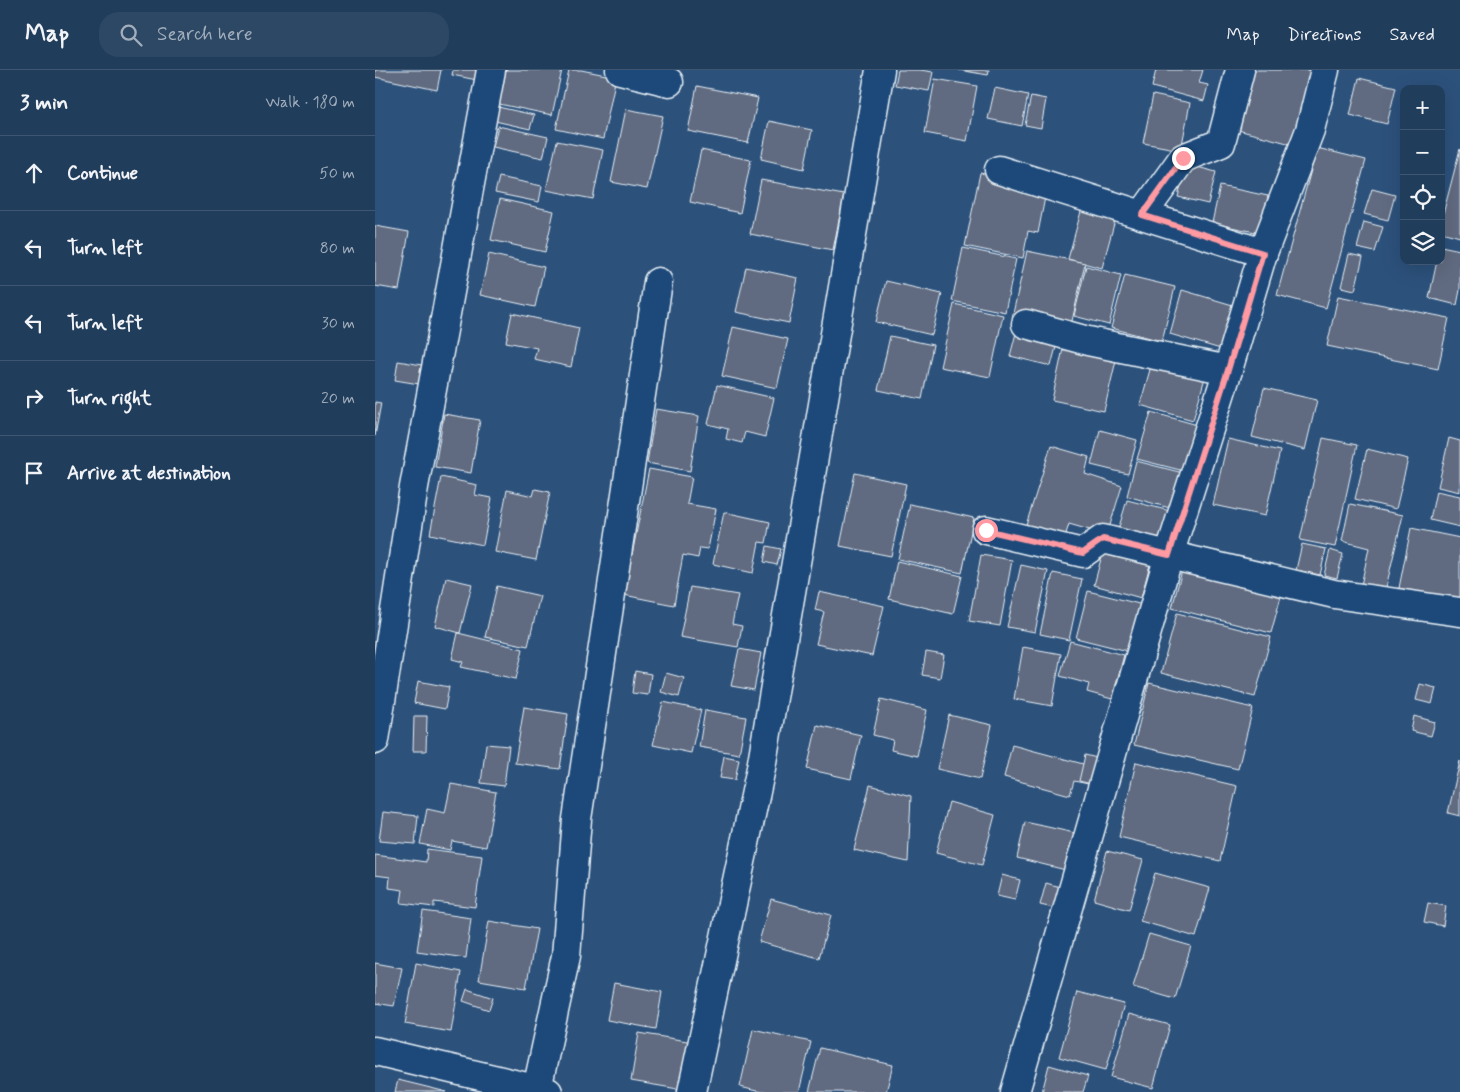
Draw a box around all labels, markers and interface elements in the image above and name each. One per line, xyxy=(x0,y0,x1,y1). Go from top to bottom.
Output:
search box xyxy=(99,12,449,57)
text: Map xyxy=(25,19,69,50)
icon: search xyxy=(117,21,145,49)
text: Search here xyxy=(157,22,253,47)
text: Map xyxy=(1227,23,1260,47)
text: Directions xyxy=(1288,23,1362,47)
text: Saved xyxy=(1390,23,1435,47)
map controls xyxy=(1400,85,1445,265)
button: + xyxy=(1400,85,1445,130)
text: 3 min xyxy=(20,89,68,117)
text: Walk · 180 m xyxy=(266,92,355,113)
button: − xyxy=(1400,130,1445,175)
route end xyxy=(1172,147,1195,170)
icon: ahead xyxy=(20,159,48,187)
text: Continue xyxy=(67,161,138,186)
text: 50 m xyxy=(319,163,355,184)
button: locate xyxy=(1400,175,1445,220)
button: layers xyxy=(1400,220,1445,265)
icon: left xyxy=(20,234,48,262)
text: Turn left xyxy=(67,236,143,261)
text: 80 m xyxy=(320,238,355,259)
icon: left xyxy=(20,309,48,337)
text: Turn left xyxy=(67,311,143,336)
text: 30 m xyxy=(322,313,355,334)
icon: right xyxy=(20,384,48,412)
text: Turn right xyxy=(67,386,151,411)
text: 20 m xyxy=(321,388,355,409)
icon: arrive xyxy=(20,459,48,487)
text: Arrive at destination xyxy=(67,461,231,486)
route start xyxy=(975,519,998,542)

